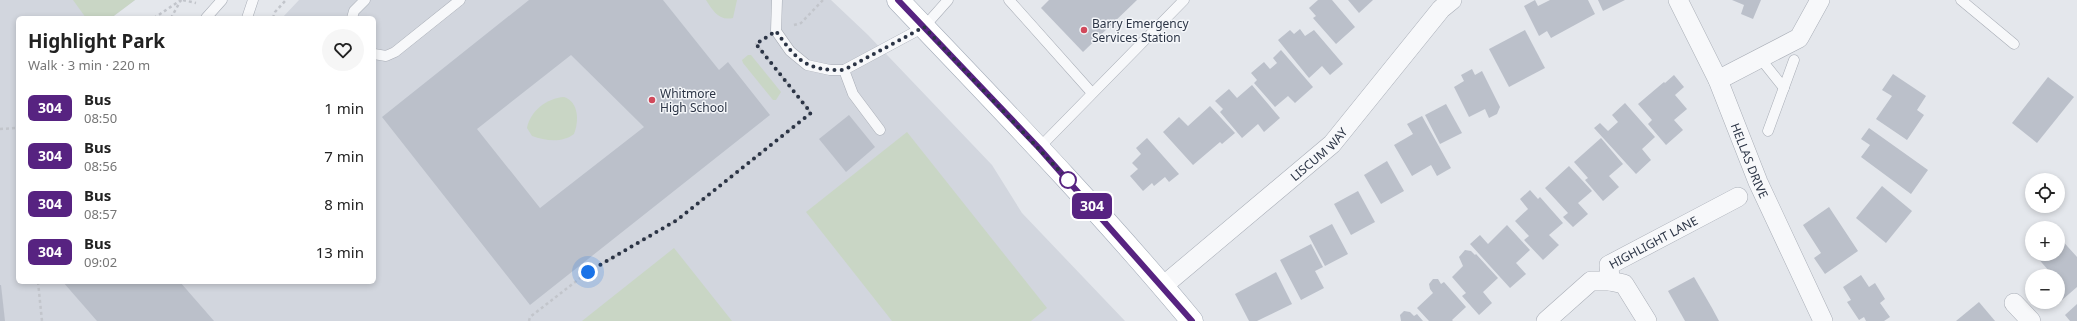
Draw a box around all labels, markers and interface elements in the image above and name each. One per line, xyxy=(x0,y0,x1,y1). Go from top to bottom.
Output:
place label: Barry Emergency Services Station xyxy=(1092,15,1190,46)
marker: Barry Emergency Services Station xyxy=(1079,25,1089,35)
text: Highlight Park xyxy=(28,28,165,54)
button: heart xyxy=(322,29,364,71)
text: Walk · 3 min · 220 m xyxy=(28,56,150,74)
place label: Whitmore High School xyxy=(660,85,727,116)
text: Bus xyxy=(84,89,111,109)
marker: Whitmore High School xyxy=(647,95,657,105)
text: 304 xyxy=(38,98,62,117)
text: 1 min xyxy=(324,98,364,118)
text: 08:50 xyxy=(84,109,117,127)
street label: HELLAS DRIVE xyxy=(1727,120,1773,201)
street label: LISCUM WAY xyxy=(1286,124,1351,184)
text: Bus xyxy=(84,137,111,157)
text: 304 xyxy=(38,146,62,165)
text: 7 min xyxy=(324,146,364,166)
text: 08:56 xyxy=(84,157,117,175)
unlabelled marker xyxy=(1059,171,1077,189)
map controls xyxy=(2025,173,2065,309)
button: locate xyxy=(2025,173,2065,213)
text: Bus xyxy=(84,185,111,205)
line badge: 304 xyxy=(1069,193,1115,219)
text: 304 xyxy=(38,194,62,213)
text: 8 min xyxy=(324,194,364,214)
text: 304 xyxy=(1080,196,1104,215)
text: 08:57 xyxy=(84,205,117,223)
street label: HIGHLIGHT LANE xyxy=(1606,211,1700,272)
button: + xyxy=(2025,221,2065,261)
text: Bus xyxy=(84,233,111,253)
text: 304 xyxy=(38,242,62,261)
text: 13 min xyxy=(316,242,364,262)
text: 09:02 xyxy=(84,253,117,271)
your location xyxy=(578,262,598,282)
button: − xyxy=(2025,269,2065,309)

